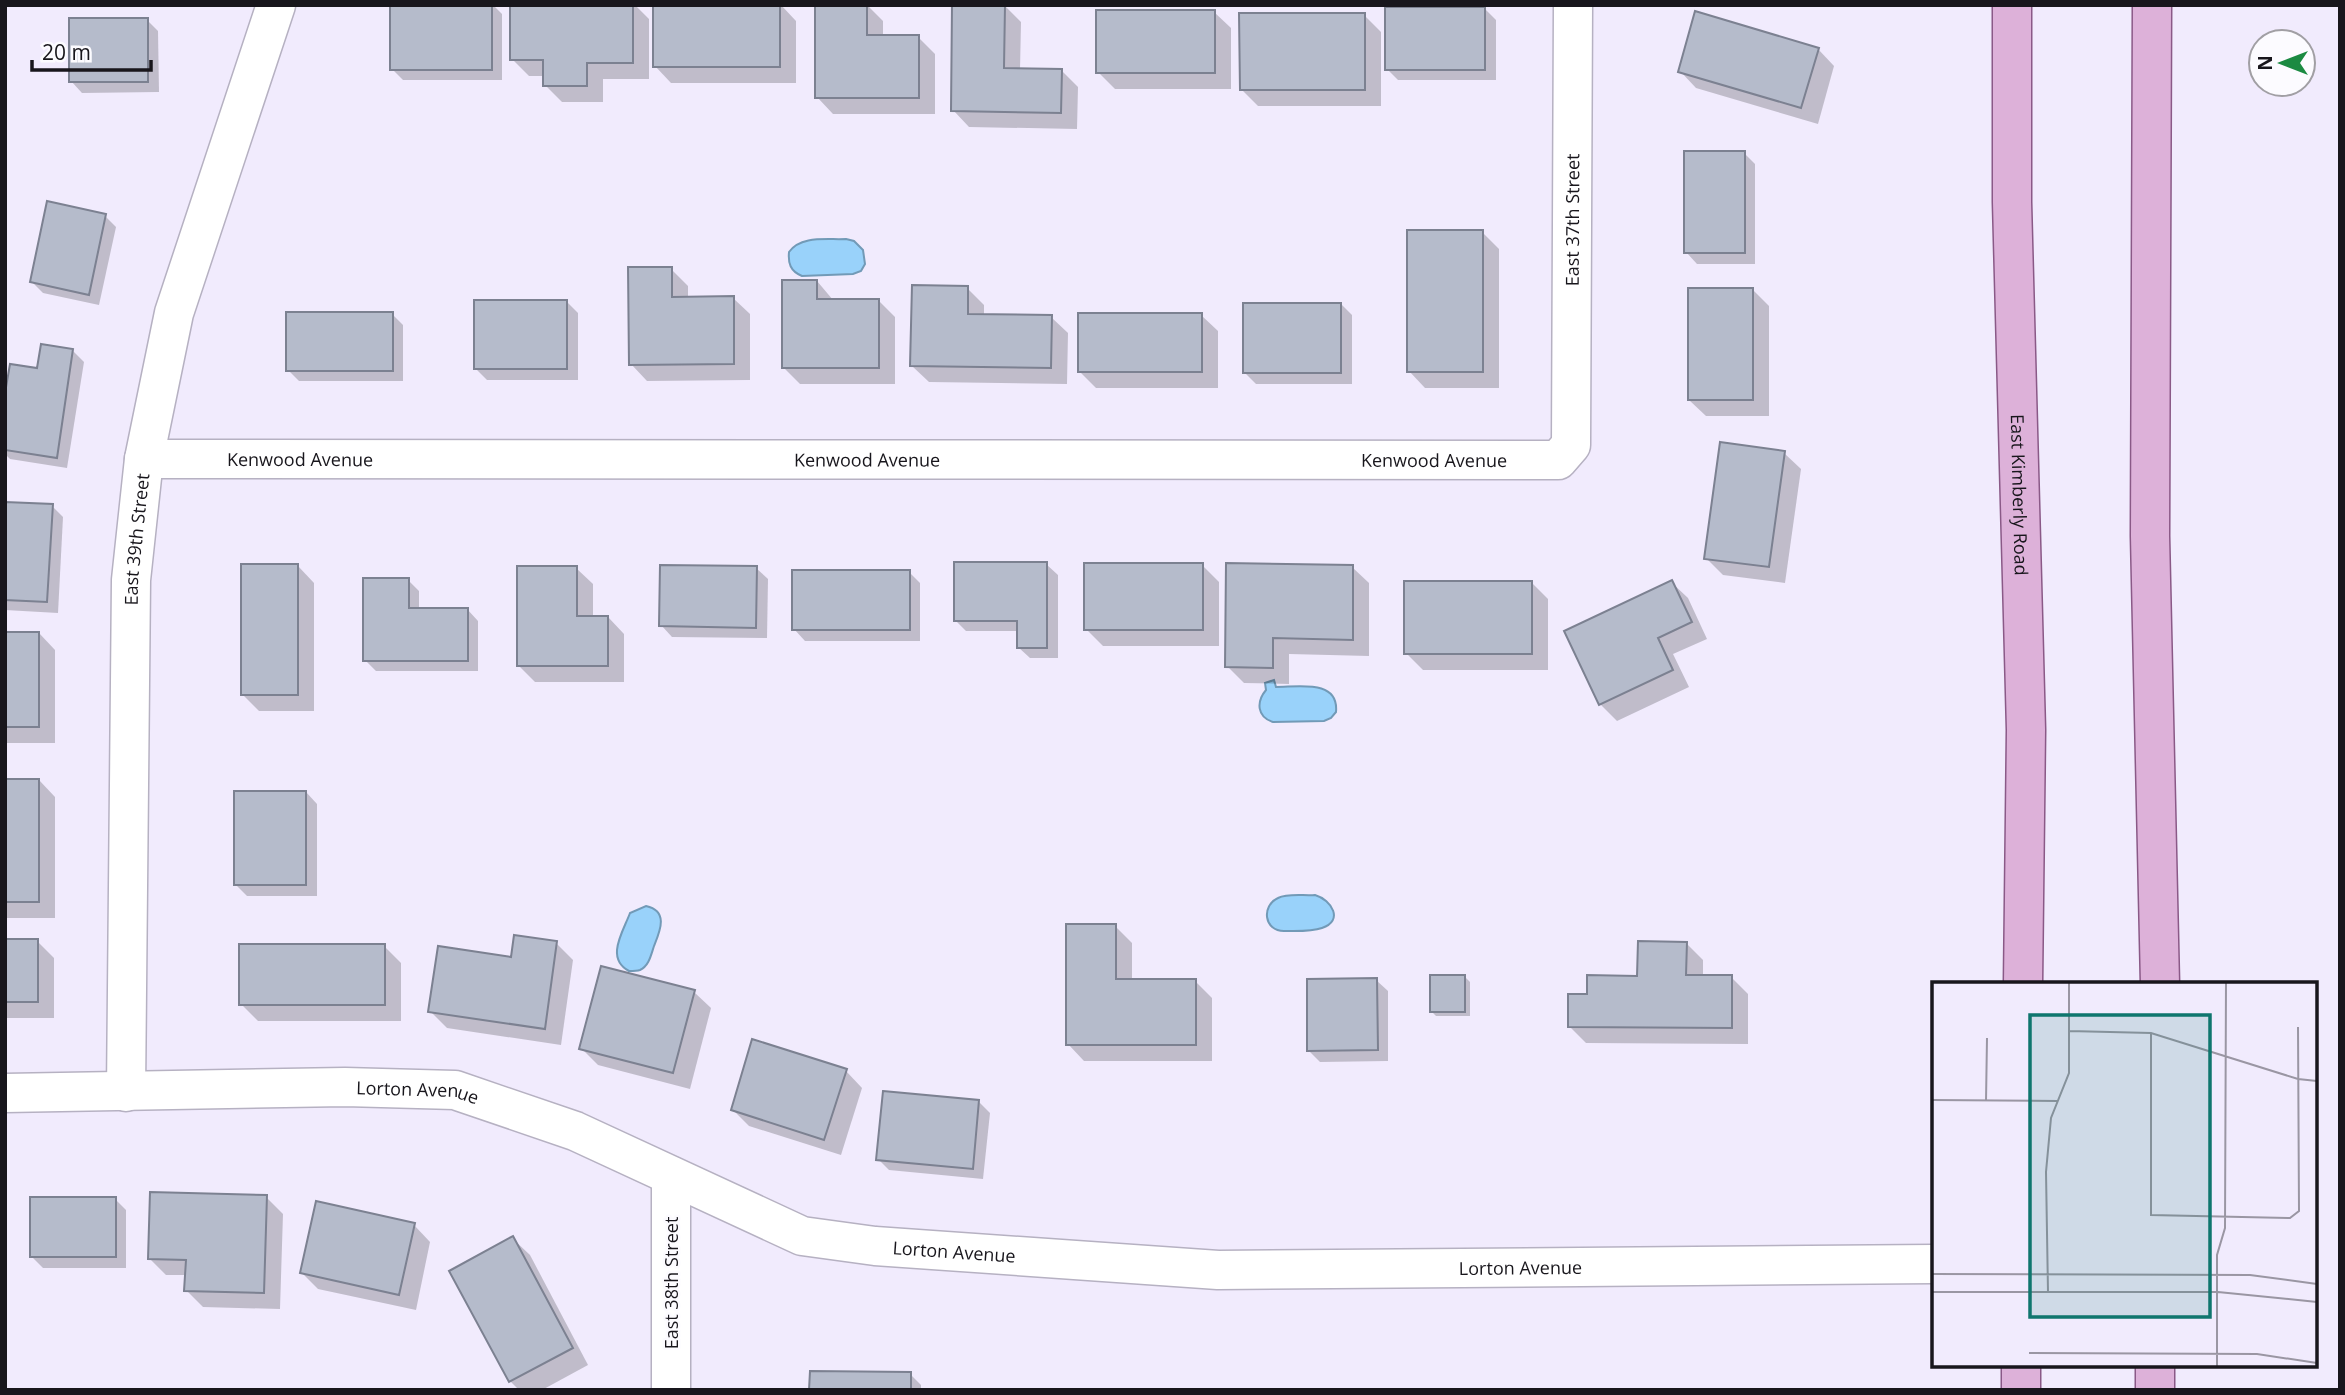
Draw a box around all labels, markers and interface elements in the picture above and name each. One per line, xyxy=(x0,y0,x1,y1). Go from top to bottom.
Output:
scale bar xyxy=(32,28,150,72)
north arrow xyxy=(2247,28,2317,98)
text: 20 m xyxy=(42,38,91,66)
text: N xyxy=(2252,55,2278,71)
street label: East 37th Street xyxy=(1560,153,1584,286)
street label: East Kimberly Road xyxy=(2006,414,2034,576)
street label: Kenwood Avenue xyxy=(227,447,373,471)
street label: Kenwood Avenue xyxy=(794,447,940,472)
street label: Kenwood Avenue xyxy=(1361,448,1507,472)
street label: East 39th Street xyxy=(119,472,154,606)
inset map xyxy=(1932,982,2317,1367)
street label: Lorton Avenue xyxy=(356,1075,482,1109)
street label: East 38th Street xyxy=(659,1217,683,1349)
street label: Lorton Avenue xyxy=(892,1235,1016,1268)
street label: Lorton Avenue xyxy=(1459,1255,1582,1280)

